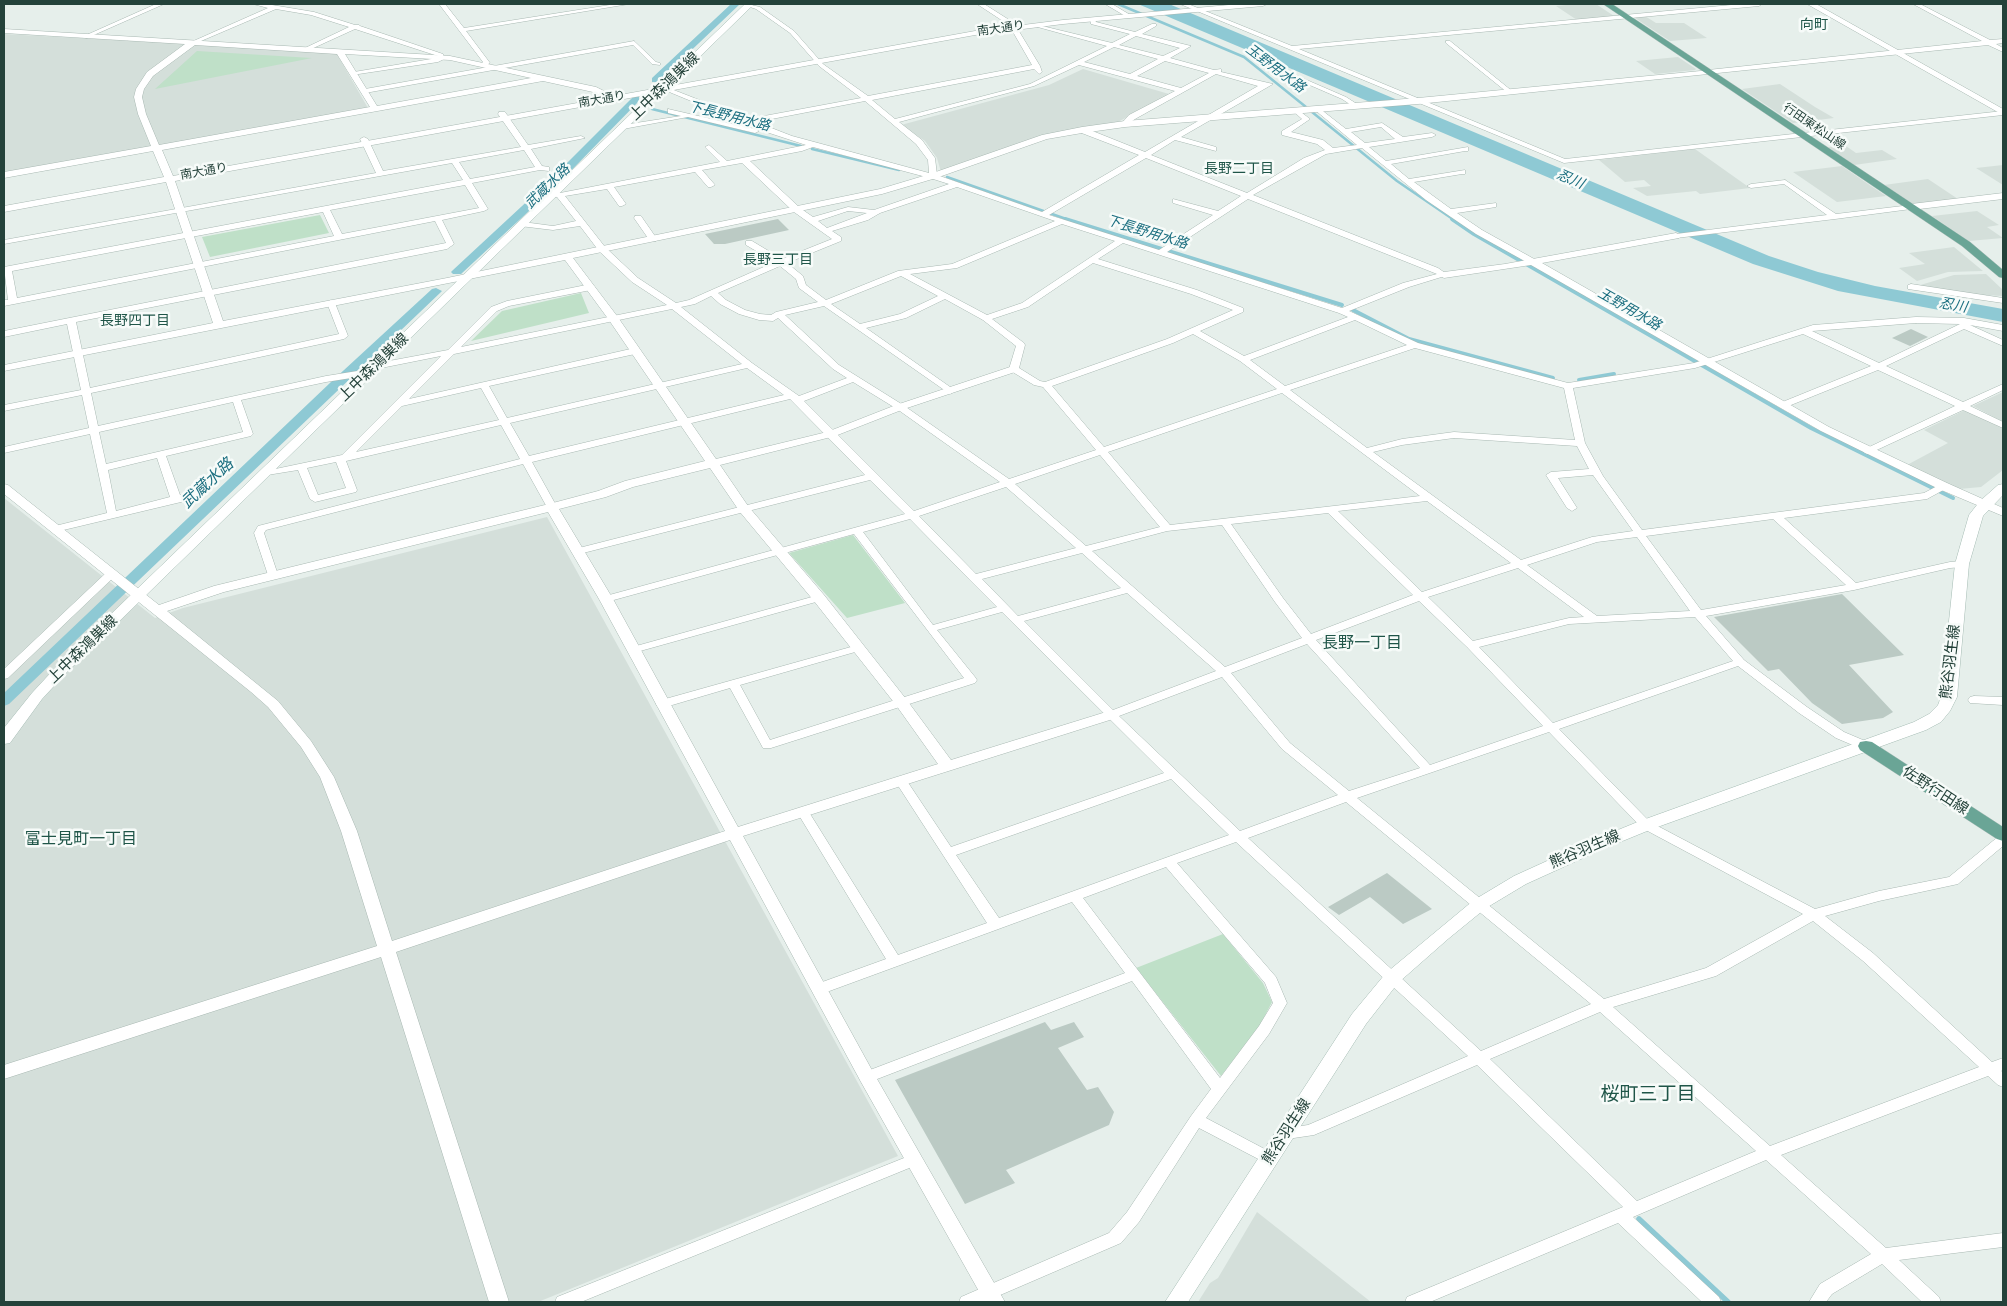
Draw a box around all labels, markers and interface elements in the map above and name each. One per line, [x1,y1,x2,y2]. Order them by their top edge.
district label: 向町 [1800,17,1828,33]
street label: 南大通り [976,19,1026,39]
water label: 玉野用水路 [1242,41,1308,97]
street label: 上中森鴻巣線 [626,49,704,125]
street label: 南大通り [577,89,627,111]
water label: 下長野用水路 [686,99,772,135]
street label: 行田東松山線 [1780,101,1848,153]
street label: 南大通り [179,161,229,183]
district label: 長野二丁目 [1204,161,1274,177]
water label: 武蔵水路 [522,162,574,212]
water label: 忍川 [1554,167,1586,193]
water label: 下長野用水路 [1104,213,1190,253]
district label: 長野三丁目 [743,252,813,268]
water label: 玉野用水路 [1594,285,1664,335]
water label: 忍川 [1938,295,1968,317]
district label: 長野四丁目 [100,313,170,329]
street label: 上中森鴻巣線 [335,330,413,406]
water label: 武蔵水路 [178,455,238,513]
street label: 上中森鴻巣線 [44,612,122,688]
street label: 熊谷羽生線 [1937,624,1965,700]
district label: 長野一丁目 [1322,634,1402,654]
street label: 佐野行田線 [1899,763,1971,819]
street label: 熊谷羽生線 [1547,827,1623,873]
district label: 富士見町一丁目 [25,830,137,850]
district label: 桜町三丁目 [1601,1084,1695,1106]
street label: 熊谷羽生線 [1259,1096,1315,1168]

